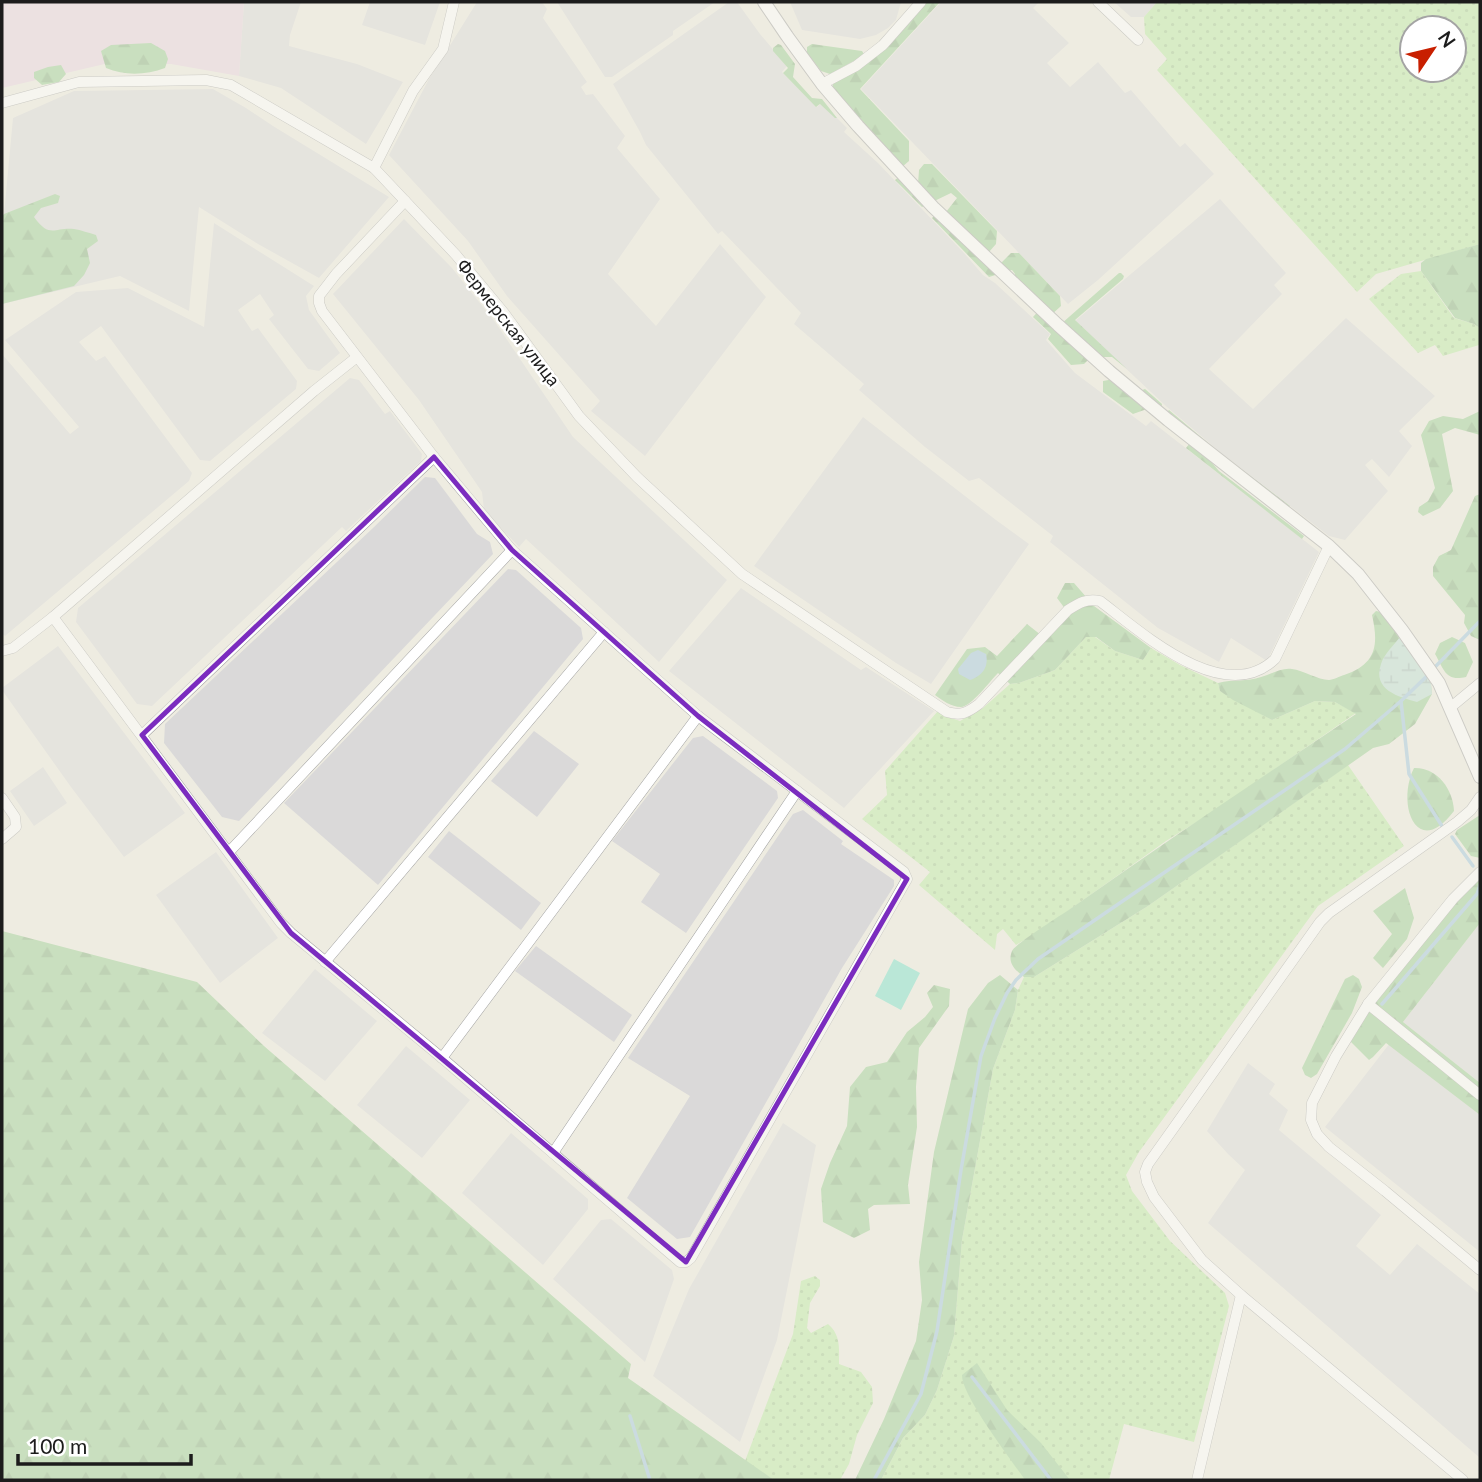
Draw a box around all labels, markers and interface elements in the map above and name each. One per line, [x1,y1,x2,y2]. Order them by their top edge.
north arrow [1398,14,1468,84]
text: N [1434,26,1461,52]
street label: Фермерская улица [452,254,565,390]
scale bar [18,1422,191,1466]
text: 100 m [28,1433,87,1458]

